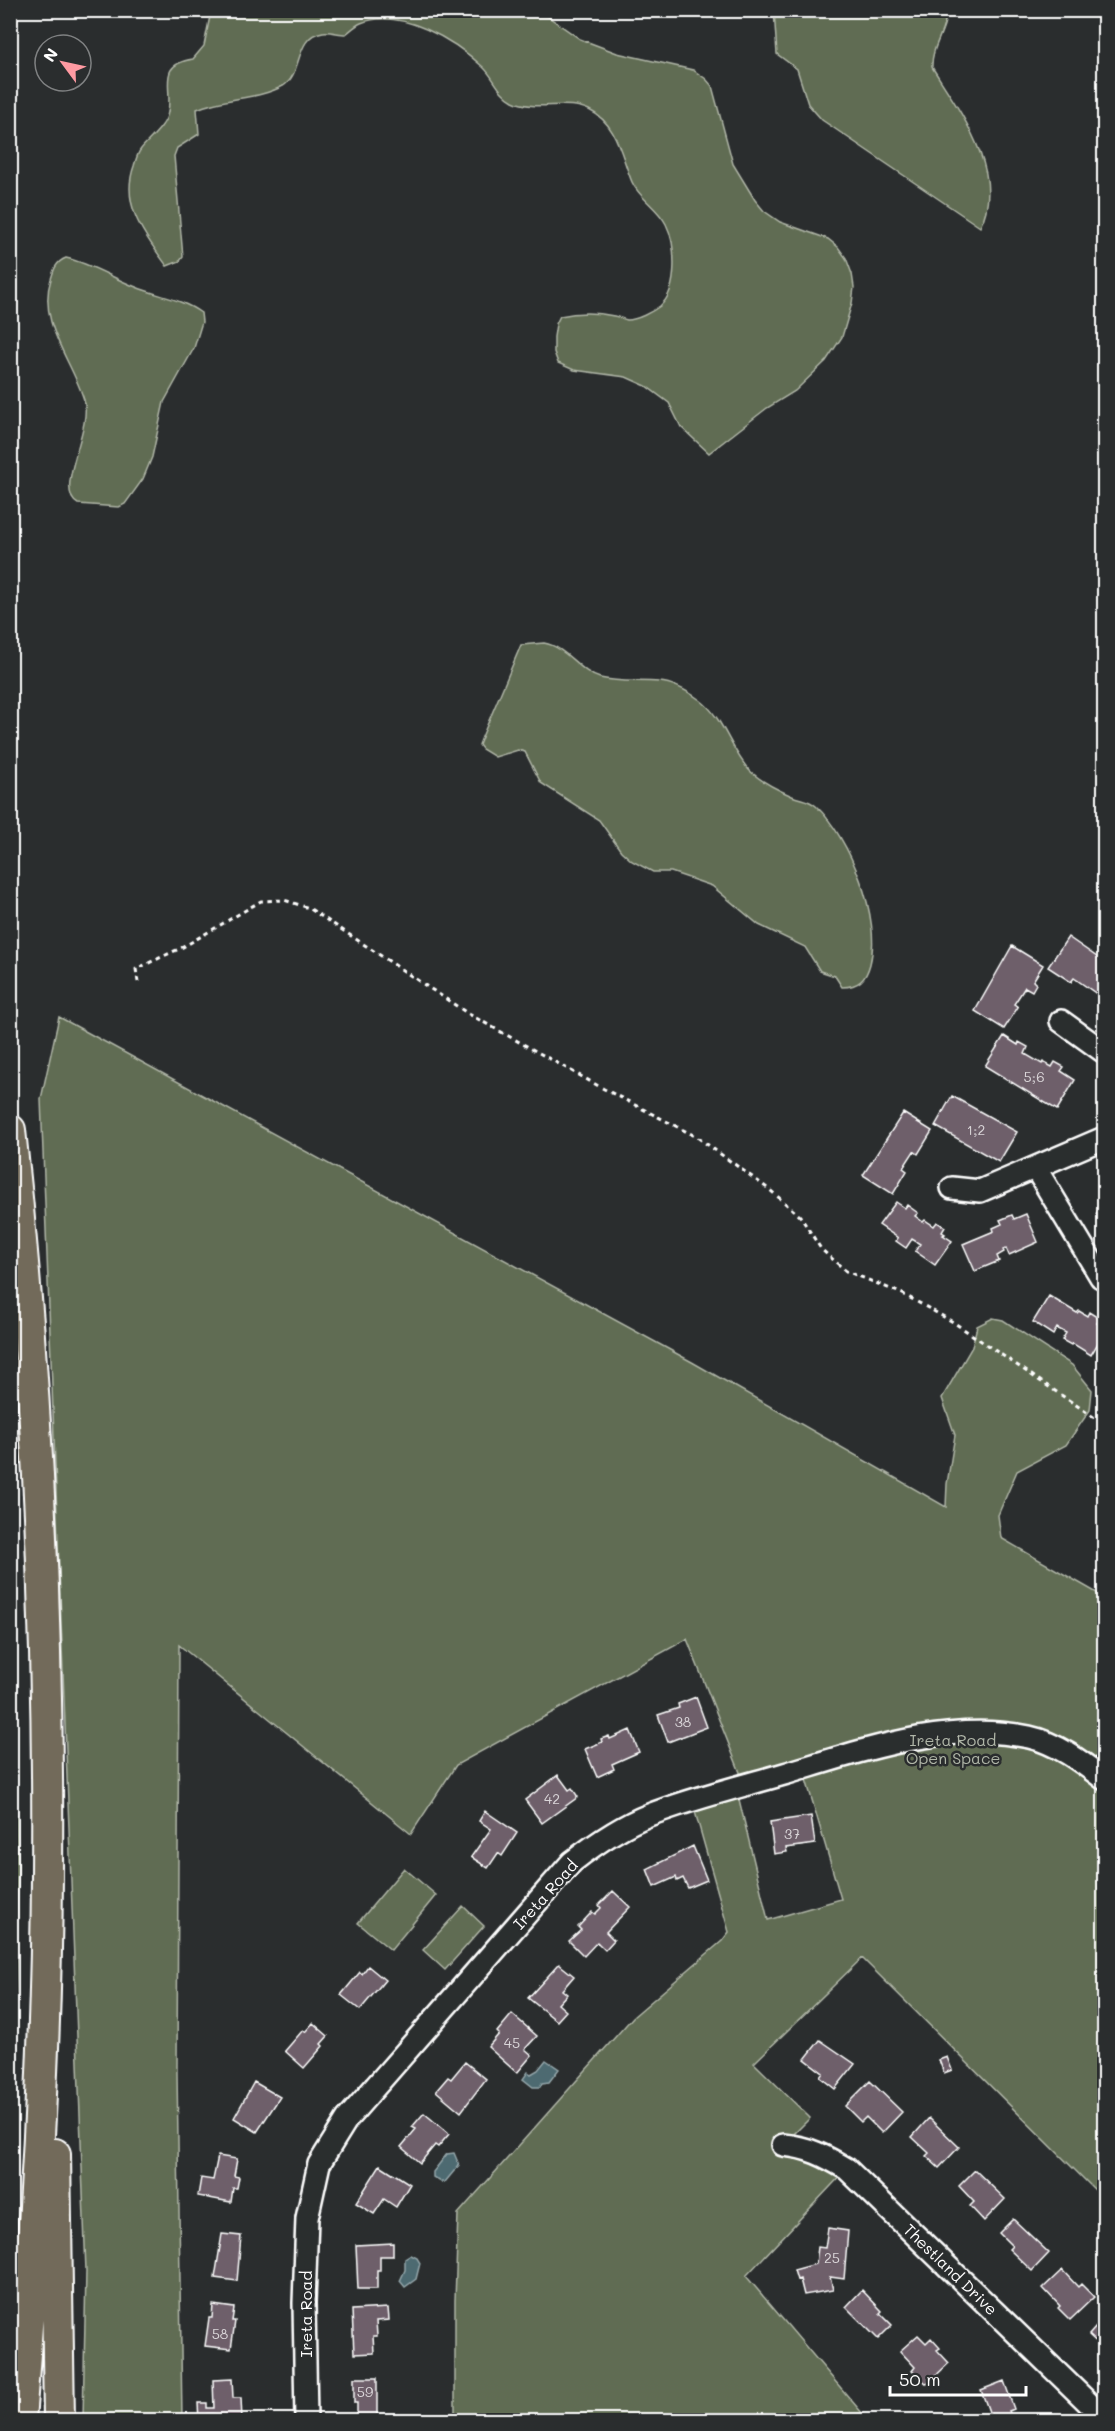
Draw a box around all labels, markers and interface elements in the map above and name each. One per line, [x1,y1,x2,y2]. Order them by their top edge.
north arrow [33,33,93,93]
text: N [38,44,62,65]
house number: 5;6 [1023,1067,1045,1086]
house number: 1;2 [967,1120,985,1139]
house number: 38 [675,1712,691,1731]
park label: Ireta Road Open Space [906,1729,1000,1768]
house number: 42 [544,1789,560,1808]
house number: 37 [784,1824,800,1843]
street label: Ireta Road [508,1855,582,1933]
house number: 45 [504,2033,520,2052]
street label: Thestland Drive [899,2219,1003,2319]
house number: 25 [824,2248,840,2267]
street label: Ireta Road [295,2271,316,2357]
house number: 58 [212,2324,228,2343]
scale bar [890,2359,1026,2397]
text: 50 m [899,2367,941,2391]
house number: 59 [357,2382,373,2401]

